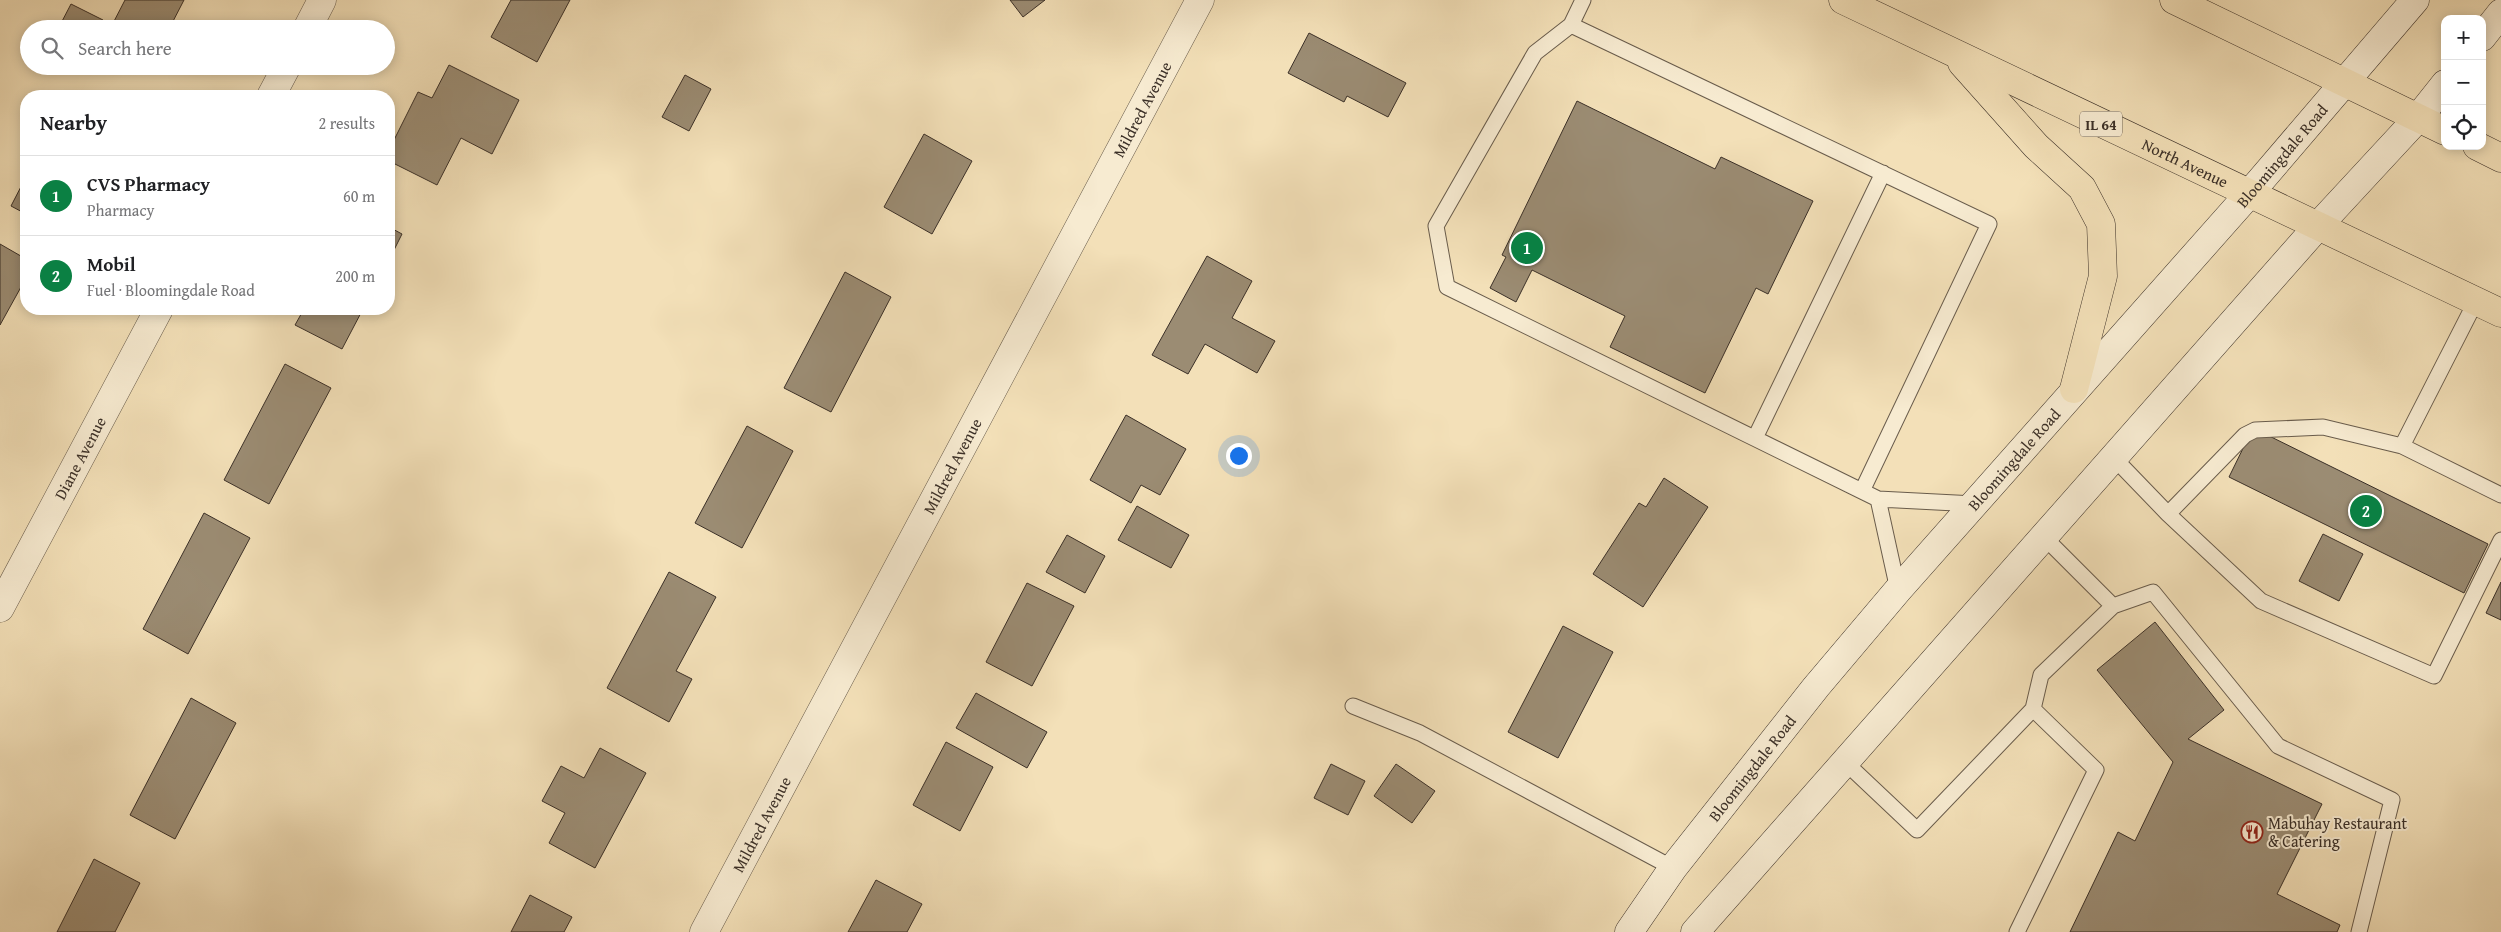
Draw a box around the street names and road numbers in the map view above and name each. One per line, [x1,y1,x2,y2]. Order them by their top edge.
street label: Mildred Avenue [1106,57,1177,162]
street label: Bloomingdale Road [2231,98,2333,213]
road number: IL 64 [2080,112,2122,136]
street label: North Avenue [2138,132,2232,194]
street label: Bloomingdale Road [1962,403,2066,516]
street label: Diane Avenue [48,412,112,504]
street label: Mildred Avenue [917,414,988,518]
street label: Bloomingdale Road [1702,709,1802,826]
street label: Mildred Avenue [726,772,797,877]

